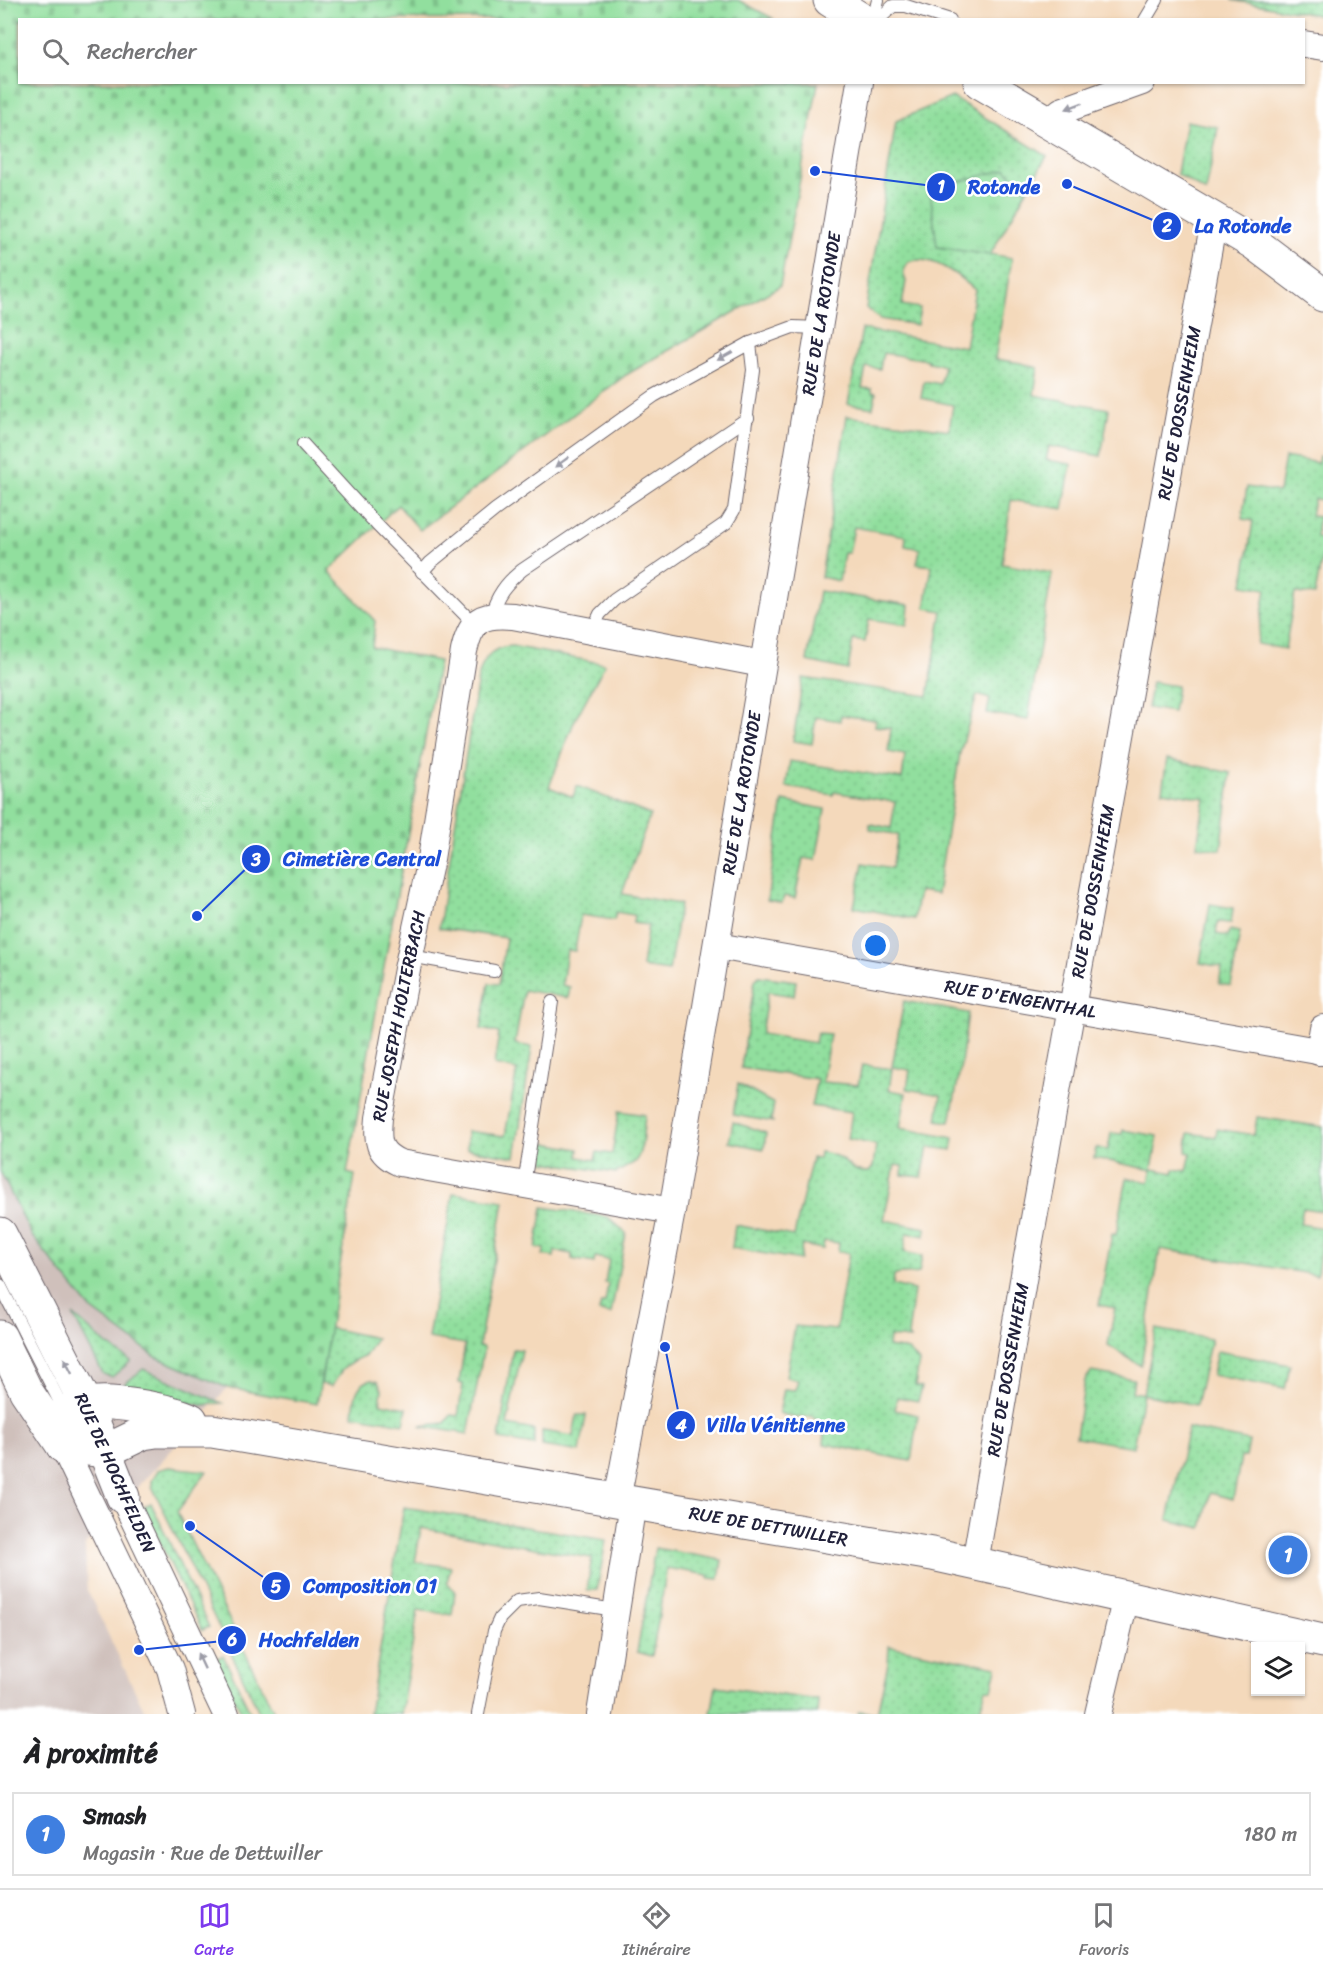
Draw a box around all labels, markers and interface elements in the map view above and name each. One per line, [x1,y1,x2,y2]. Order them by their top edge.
search box [18,18,1305,84]
text: Rechercher [87,32,197,71]
icon: search [39,35,72,68]
one-way arrow [1065,102,1083,111]
callout: Rotonde [926,168,1052,206]
text: Rotonde [967,170,1040,205]
text: 1 [937,171,945,203]
callout: La Rotonde [1152,207,1303,245]
text: La Rotonde [1194,209,1292,244]
text: 2 [1161,210,1173,242]
street label: RUE DE LA ROTONDE [792,229,851,398]
street label: RUE DE DOSSENHEIM [1148,323,1211,502]
one-way arrow [716,351,733,361]
one-way arrow [554,456,570,468]
street label: RUE DE LA ROTONDE [712,708,771,877]
street label: RUE DE DOSSENHEIM [1062,801,1124,981]
callout: Cimetière Central [241,840,453,878]
text: Cimetière Central [282,842,442,877]
text: 3 [250,844,261,876]
street label: RUE JOSEPH HOLTERBACH [363,907,435,1124]
your location [861,931,890,960]
street label: RUE D'ENGENTHAL [942,970,1099,1028]
street label: RUE DE DOSSENHEIM [977,1280,1038,1459]
one-way arrow [63,1358,72,1375]
street label: RUE DE HOCHFELDEN [65,1388,165,1559]
callout: Villa Vénitienne [666,1406,856,1444]
text: Villa Vénitienne [707,1408,846,1443]
text: 4 [674,1410,687,1442]
street label: RUE DE DETTWILLER [686,1497,850,1555]
pin: 1 [1268,1532,1308,1578]
callout: Composition 01 [261,1567,449,1605]
text: Composition 01 [302,1569,437,1604]
text: 5 [271,1571,282,1603]
callout: Hochfelden [217,1621,372,1659]
text: Hochfelden [258,1623,359,1658]
text: 6 [226,1624,237,1656]
map controls [1251,1642,1305,1696]
button: layers [1251,1642,1305,1696]
one-way arrow [197,1653,206,1670]
text: À proximité [24,1730,158,1776]
text: Smash [83,1797,146,1836]
text: 1 [41,1817,50,1852]
text: 180 m [1243,1817,1297,1852]
text: Magasin · Rue de Dettwiller [83,1836,322,1871]
tab: Carte [194,1899,234,1964]
tab: Itinéraire [622,1899,691,1964]
tab: Favoris [1079,1899,1129,1964]

